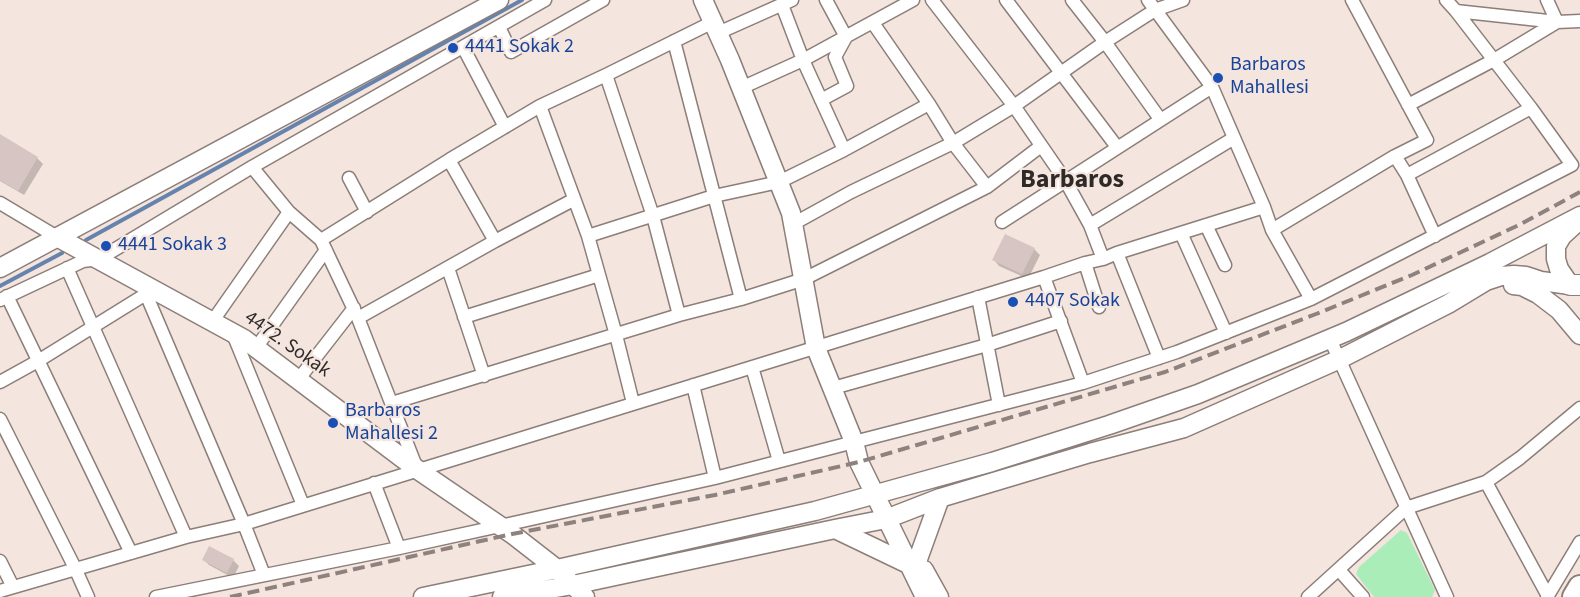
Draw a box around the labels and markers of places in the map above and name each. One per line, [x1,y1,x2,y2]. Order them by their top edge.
place label: 4441 Sokak 2 [465,36,574,60]
marker: 4441 Sokak 2 [446,41,460,55]
place label: Barbaros Mahallesi [1230,54,1309,101]
marker: Barbaros Mahallesi [1211,71,1225,85]
place label: 4441 Sokak 3 [118,234,227,258]
marker: 4441 Sokak 3 [99,239,113,253]
place label: 4407 Sokak [1025,290,1120,314]
marker: 4407 Sokak [1006,295,1020,309]
place label: Barbaros Mahallesi 2 [345,400,438,447]
marker: Barbaros Mahallesi 2 [326,416,340,430]

